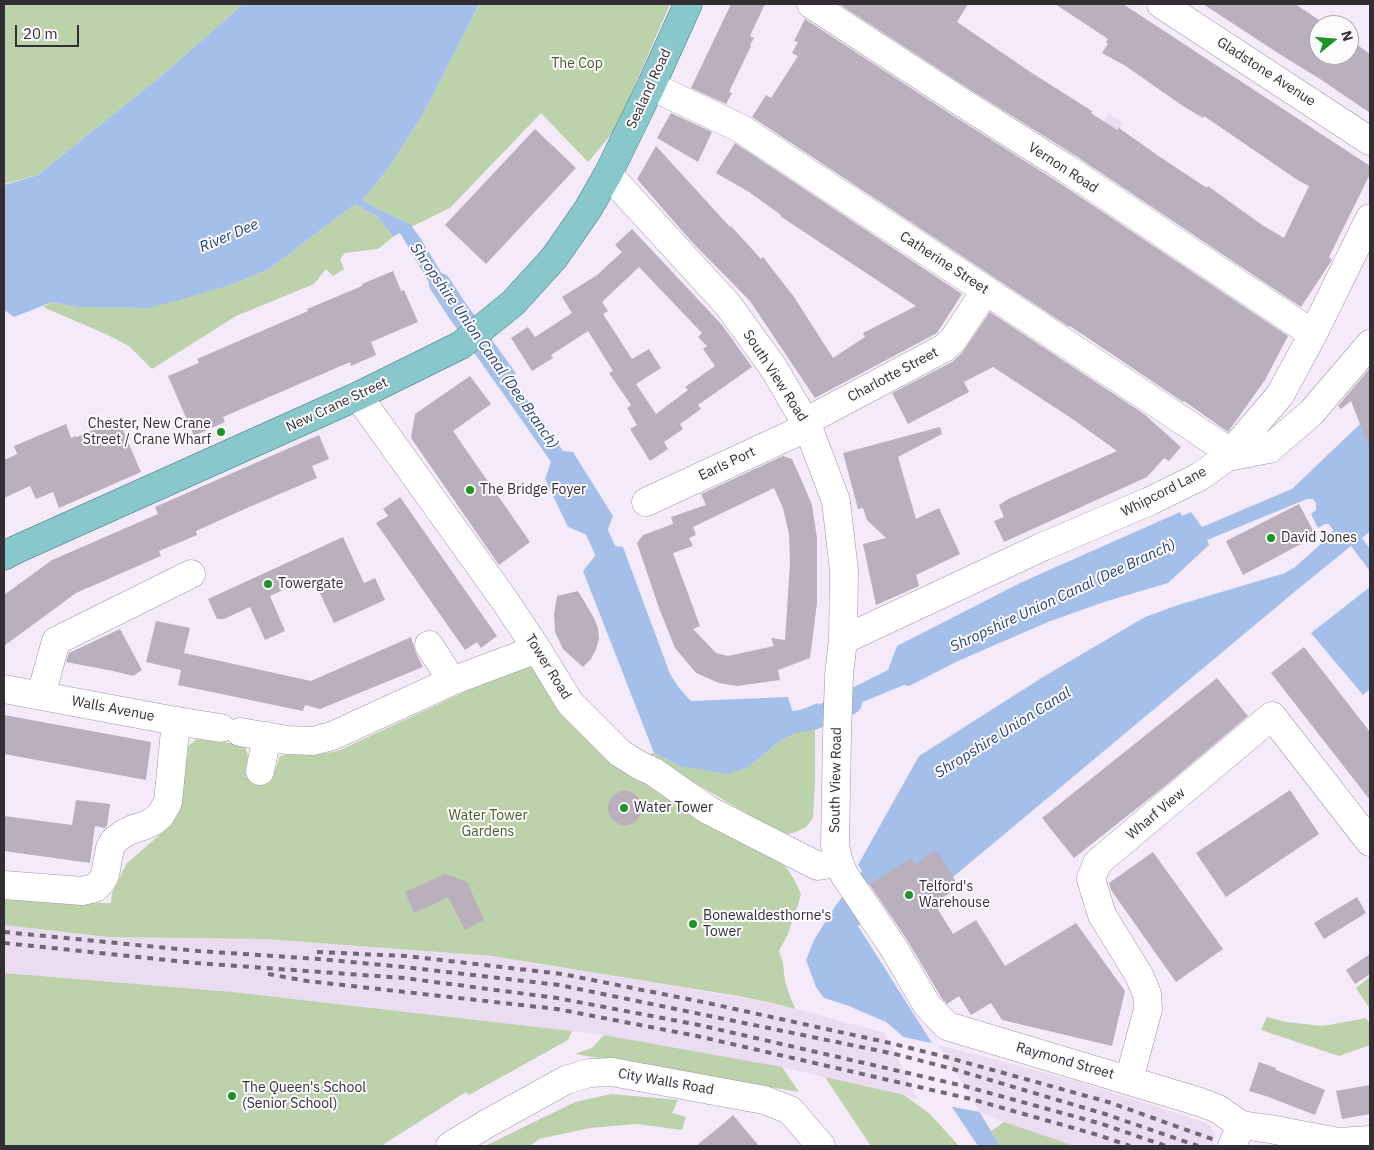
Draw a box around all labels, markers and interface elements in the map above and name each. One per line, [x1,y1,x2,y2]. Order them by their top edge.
scale bar [18,15,81,47]
north arrow [1309,15,1359,65]
text: 20 m [23,24,58,43]
text: N [1337,28,1357,43]
street label: Gladstone Avenue [1214,34,1318,110]
street label: Sealand Road [623,46,675,132]
park label: The Cop [551,56,603,72]
street label: Vernon Road [1025,139,1101,197]
water label: River Dee [197,216,261,256]
street label: Catherine Street [896,228,992,298]
water label: Shropshire Union Canal (Dee Branch) [406,240,562,452]
street label: South View Road [739,327,811,425]
street label: Charlotte Street [845,344,941,406]
street label: New Crane Street [284,374,390,436]
place label: Chester, New Crane Street / Crane Wharf [83,416,211,448]
marker: Chester, New Crane Street / Crane Wharf [215,426,227,438]
street label: Earls Port [696,444,758,484]
street label: Whipcord Lane [1119,463,1209,521]
place label: The Bridge Foyer [480,482,586,498]
marker: The Bridge Foyer [464,484,476,496]
place label: David Jones [1281,530,1357,546]
marker: David Jones [1265,532,1277,544]
water label: Shropshire Union Canal (Dee Branch) [947,536,1179,656]
place label: Towergate [278,576,343,592]
marker: Towergate [262,578,274,590]
street label: Tower Road [521,631,575,703]
water label: Shropshire Union Canal [932,684,1074,782]
street label: Walls Avenue [70,693,156,725]
street label: South View Road [827,727,845,833]
street label: Wharf View [1123,785,1189,843]
place label: Water Tower [634,800,713,816]
marker: Water Tower [618,802,630,814]
park label: Water Tower Gardens [448,808,528,840]
place label: Telford's Warehouse [919,879,990,912]
marker: Telford's Warehouse [903,889,915,901]
place label: Bonewaldesthorne's Tower [703,908,831,940]
marker: Bonewaldesthorne's Tower [687,918,699,930]
street label: Raymond Street [1014,1039,1116,1083]
street label: City Walls Road [617,1065,715,1099]
place label: The Queen's School (Senior School) [242,1080,366,1112]
marker: The Queen's School (Senior School) [226,1090,238,1102]

